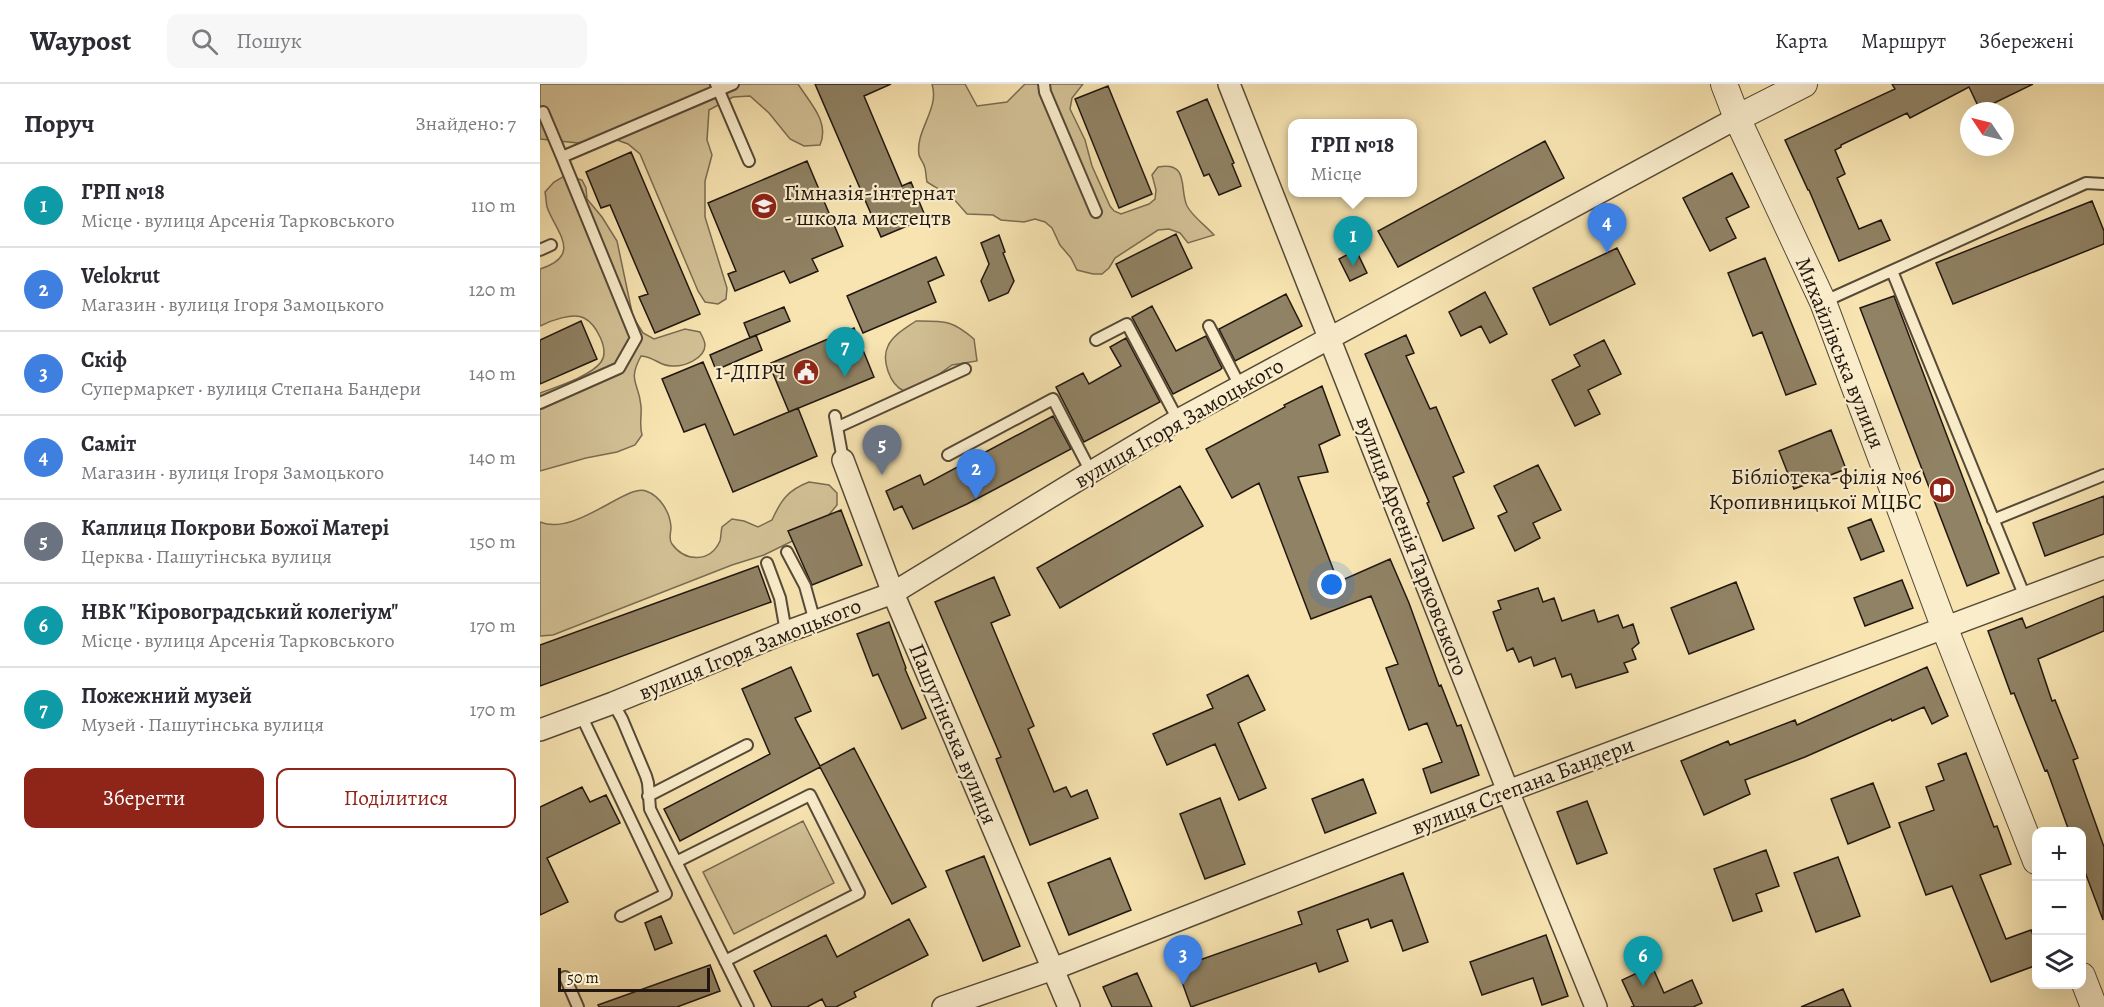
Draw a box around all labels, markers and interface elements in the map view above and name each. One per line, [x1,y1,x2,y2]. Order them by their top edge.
search box [167,14,587,68]
text: Waypost [30,22,131,60]
icon: search [188,25,221,58]
text: Пошук [236,26,302,56]
text: Карта [1775,27,1828,55]
text: Маршрут [1861,27,1946,55]
text: Збережені [1979,27,2074,55]
north arrow [1960,102,2014,156]
text: Поруч [24,106,95,141]
text: Знайдено: 7 [415,110,516,137]
popup [1288,119,1417,197]
text: ГРП №18 [1311,130,1394,160]
text: Місце [1311,160,1362,187]
text: ГРП №18 [81,177,165,207]
place label: Гімназія-інтернат - школа мистецтв [784,178,956,233]
school or university icon: Гімназія-інтернат - школа мистецтв [749,191,779,221]
text: 1 [40,192,47,219]
text: 110 m [471,192,516,219]
pin: 4 [1588,204,1626,253]
text: Місце · вулиця Арсенія Тарковського [81,207,395,234]
pin: 1 [1334,216,1372,266]
street label: Михайлівська вулиця [1788,253,1892,453]
text: Velokrut [81,261,160,291]
text: 2 [39,276,48,303]
text: 120 m [468,276,516,303]
text: Магазин · вулиця Ігоря Замоцького [81,291,384,318]
pin: 7 [826,328,864,377]
text: Скіф [81,345,127,375]
street label: вулиця Ігоря Замоцького [1069,351,1289,495]
place label: 1-ДПРЧ [715,357,786,387]
public building icon: 1-ДПРЧ [791,357,821,387]
text: 3 [39,360,48,387]
text: 140 m [469,360,516,387]
text: Супермаркет · вулиця Степана Бандери [81,375,421,402]
street label: вулиця Арсенія Тарковського [1349,412,1475,680]
pin: 5 [862,426,902,475]
text: Саміт [81,429,136,459]
text: 4 [39,444,48,471]
text: 140 m [469,444,516,471]
pin: 2 [956,450,996,499]
text: Магазин · вулиця Ігоря Замоцького [81,459,384,486]
place label: Бібліотека-філія №6 Кропивницької МЦБС [1708,462,1922,517]
library icon: Бібліотека-філія №6 Кропивницької МЦБС [1927,475,1957,505]
text: Каплиця Покрови Божої Матері [81,513,389,543]
text: 5 [39,528,48,555]
text: 150 m [469,528,516,555]
text: Церква · Пашутінська вулиця [81,543,332,570]
your location [1317,570,1346,599]
street label: вулиця Ігоря Замоцького [634,591,866,707]
text: НВК "Кіровоградський колегіум" [81,597,398,627]
text: 6 [39,612,48,639]
text: 170 m [470,612,516,639]
text: Місце · вулиця Арсенія Тарковського [81,627,395,654]
street label: Пашутінська вулиця [901,639,1005,829]
text: Пожежний музей [81,681,252,711]
text: 7 [39,696,48,723]
text: 170 m [470,696,516,723]
text: Музей · Пашутінська вулиця [81,711,324,738]
street label: вулиця Степана Бандери [1407,730,1639,842]
button: Зберегти [24,768,264,828]
button: Поділитися [276,768,516,828]
map controls [2032,827,2086,989]
button: + [2032,827,2086,881]
button: − [2032,881,2086,935]
button: layers [2032,935,2086,989]
pin: 3 [1164,936,1202,985]
pin: 6 [1624,936,1662,986]
scale bar [558,965,710,992]
text: 50 m [567,967,599,989]

